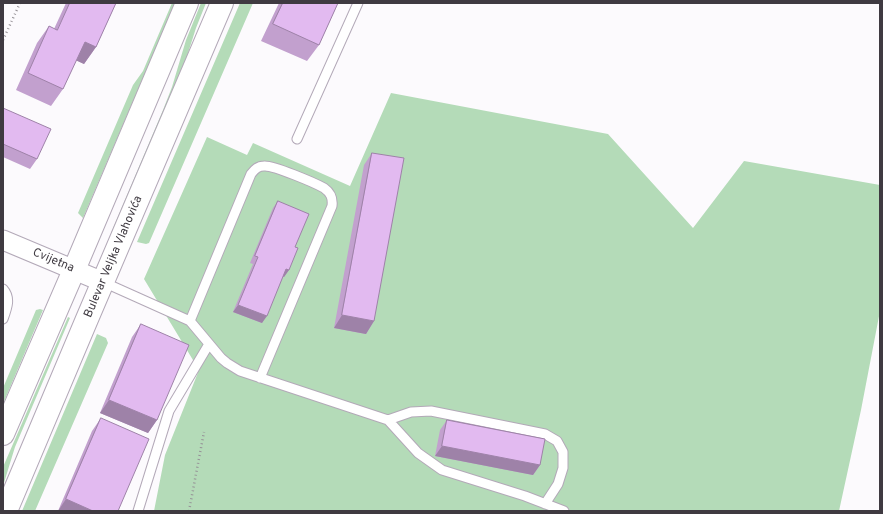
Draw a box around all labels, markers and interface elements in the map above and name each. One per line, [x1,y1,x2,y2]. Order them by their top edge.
street label: Bulevar Veljka Vlahovića [82,194,146,320]
street label: Cvijetna [30,246,76,276]

